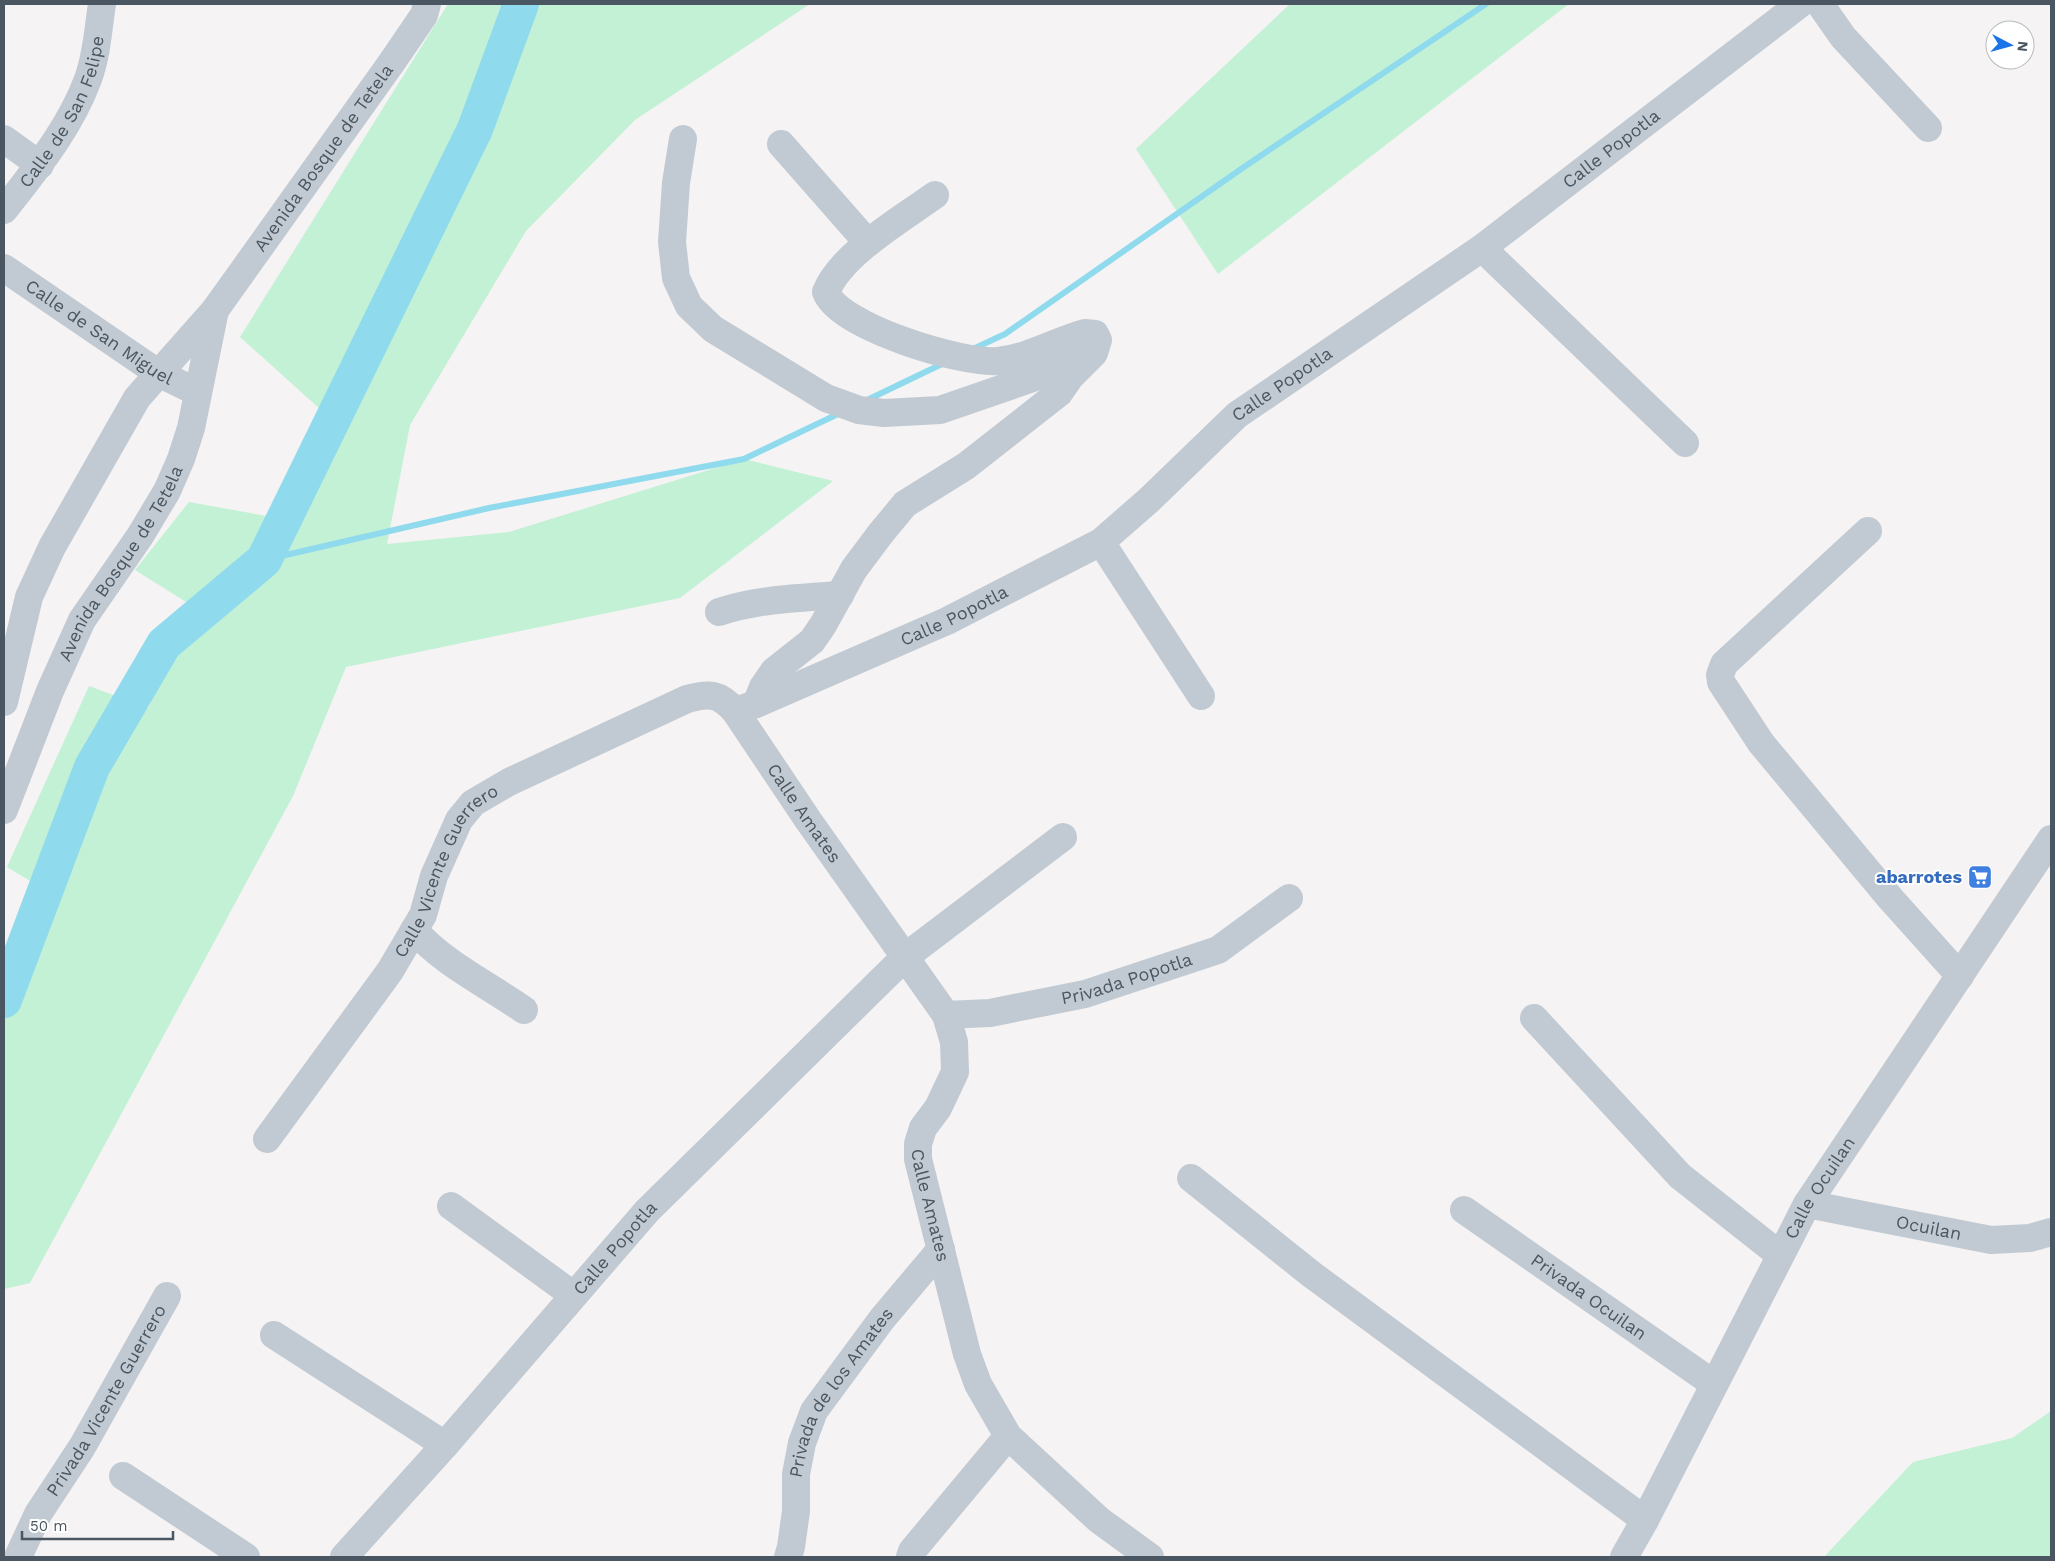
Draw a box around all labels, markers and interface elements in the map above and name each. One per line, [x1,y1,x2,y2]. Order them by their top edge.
north arrow [1985,20,2035,70]
street label: Calle de San Felipe [15,34,108,191]
text: N [2014,40,2031,52]
street label: Avenida Bosque de Tetela [249,60,397,255]
street label: Calle Popotla [1558,105,1664,192]
street label: Calle de San Miguel [22,275,177,389]
street label: Calle Popotla [1227,342,1336,426]
street label: Avenida Bosque de Tetela [54,462,187,664]
street label: Calle Popotla [897,581,1011,650]
street label: Calle Amates [763,759,846,867]
street label: Calle Vicente Guerrero [389,780,502,961]
supermarket icon: abarrotes [1967,864,1993,890]
place label: abarrotes [1876,866,1962,887]
street label: Privada Popotla [1059,948,1195,1009]
street label: Calle Ocuilan [1780,1133,1859,1242]
street label: Calle Amates [908,1149,954,1264]
street label: Calle Popotla [568,1196,661,1299]
street label: Ocuilan [1894,1211,1963,1244]
street label: Privada Ocuilan [1527,1249,1651,1344]
street label: Privada Vicente Guerrero [42,1301,170,1500]
street label: Privada de los Amates [785,1303,897,1479]
scale bar [22,1508,174,1540]
text: 50 m [30,1517,67,1535]

